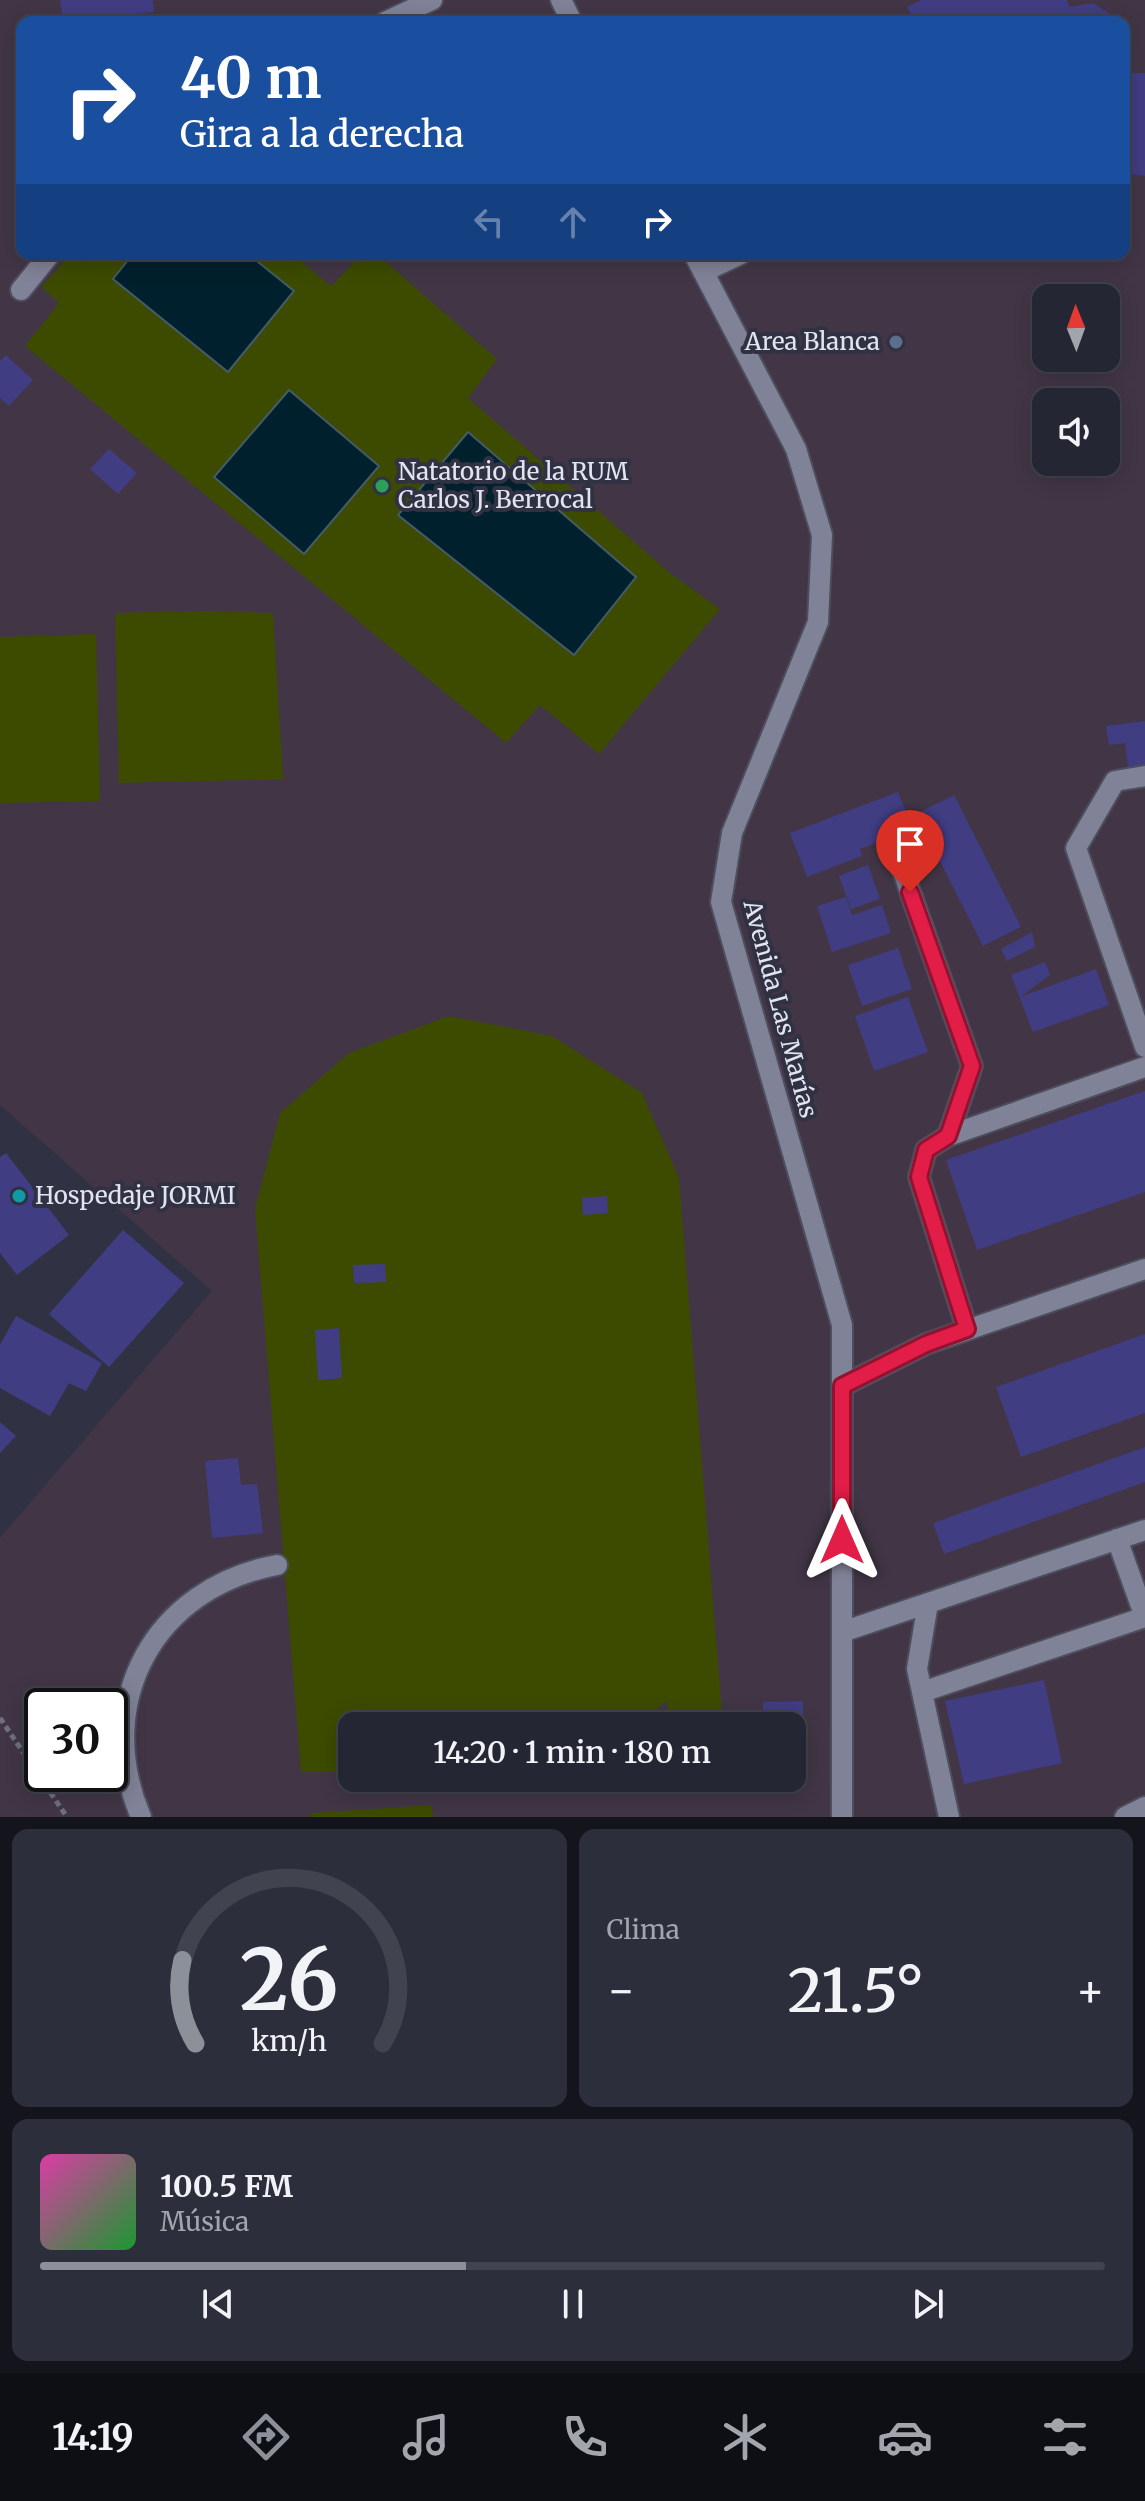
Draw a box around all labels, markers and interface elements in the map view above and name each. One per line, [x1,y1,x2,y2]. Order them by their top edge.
text: 40 m [180,43,322,113]
icon: right [48,48,152,152]
text: Gira a la derecha [180,112,464,157]
icon: left [467,200,511,244]
icon: ahead [551,200,595,244]
icon: right [635,200,679,244]
north arrow [1032,284,1120,372]
map controls [1032,284,1120,476]
place label: Area Blanca [744,326,880,357]
marker: Area Blanca [887,333,905,351]
button: sound [1032,388,1120,476]
place label: Natatorio de la RUM Carlos J. Berrocal [398,456,629,515]
marker: Natatorio de la RUM Carlos J. Berrocal [373,477,391,495]
pin [876,810,944,892]
icon: arrive [888,822,932,866]
street label: Avenida Las Marías [736,896,824,1121]
place label: Hospedaje JORMI [35,1180,236,1211]
marker: Hospedaje JORMI [10,1187,28,1205]
position arrow [800,1498,884,1582]
speed limit sign: 30 [24,1688,128,1792]
text: 14:20 · 1 min · 180 m [433,1733,711,1771]
text: Clima [607,1913,680,1946]
text: 26 [240,1928,339,2033]
text: 21.5° [788,1953,924,2028]
text: − [607,1963,636,2018]
text: + [1076,1963,1105,2018]
text: km/h [251,2023,327,2059]
text: 100.5 FM [160,2167,293,2205]
text: Música [160,2205,249,2238]
icon: previous [196,2282,240,2326]
icon: pause [551,2282,595,2326]
icon: next [906,2282,950,2326]
icon: directions [238,2409,294,2465]
icon: music [398,2409,454,2465]
icon: phone [557,2409,613,2465]
icon: climate [717,2409,773,2465]
icon: car [877,2409,933,2465]
icon: filters [1037,2409,1093,2465]
text: 14:19 [52,2415,134,2460]

